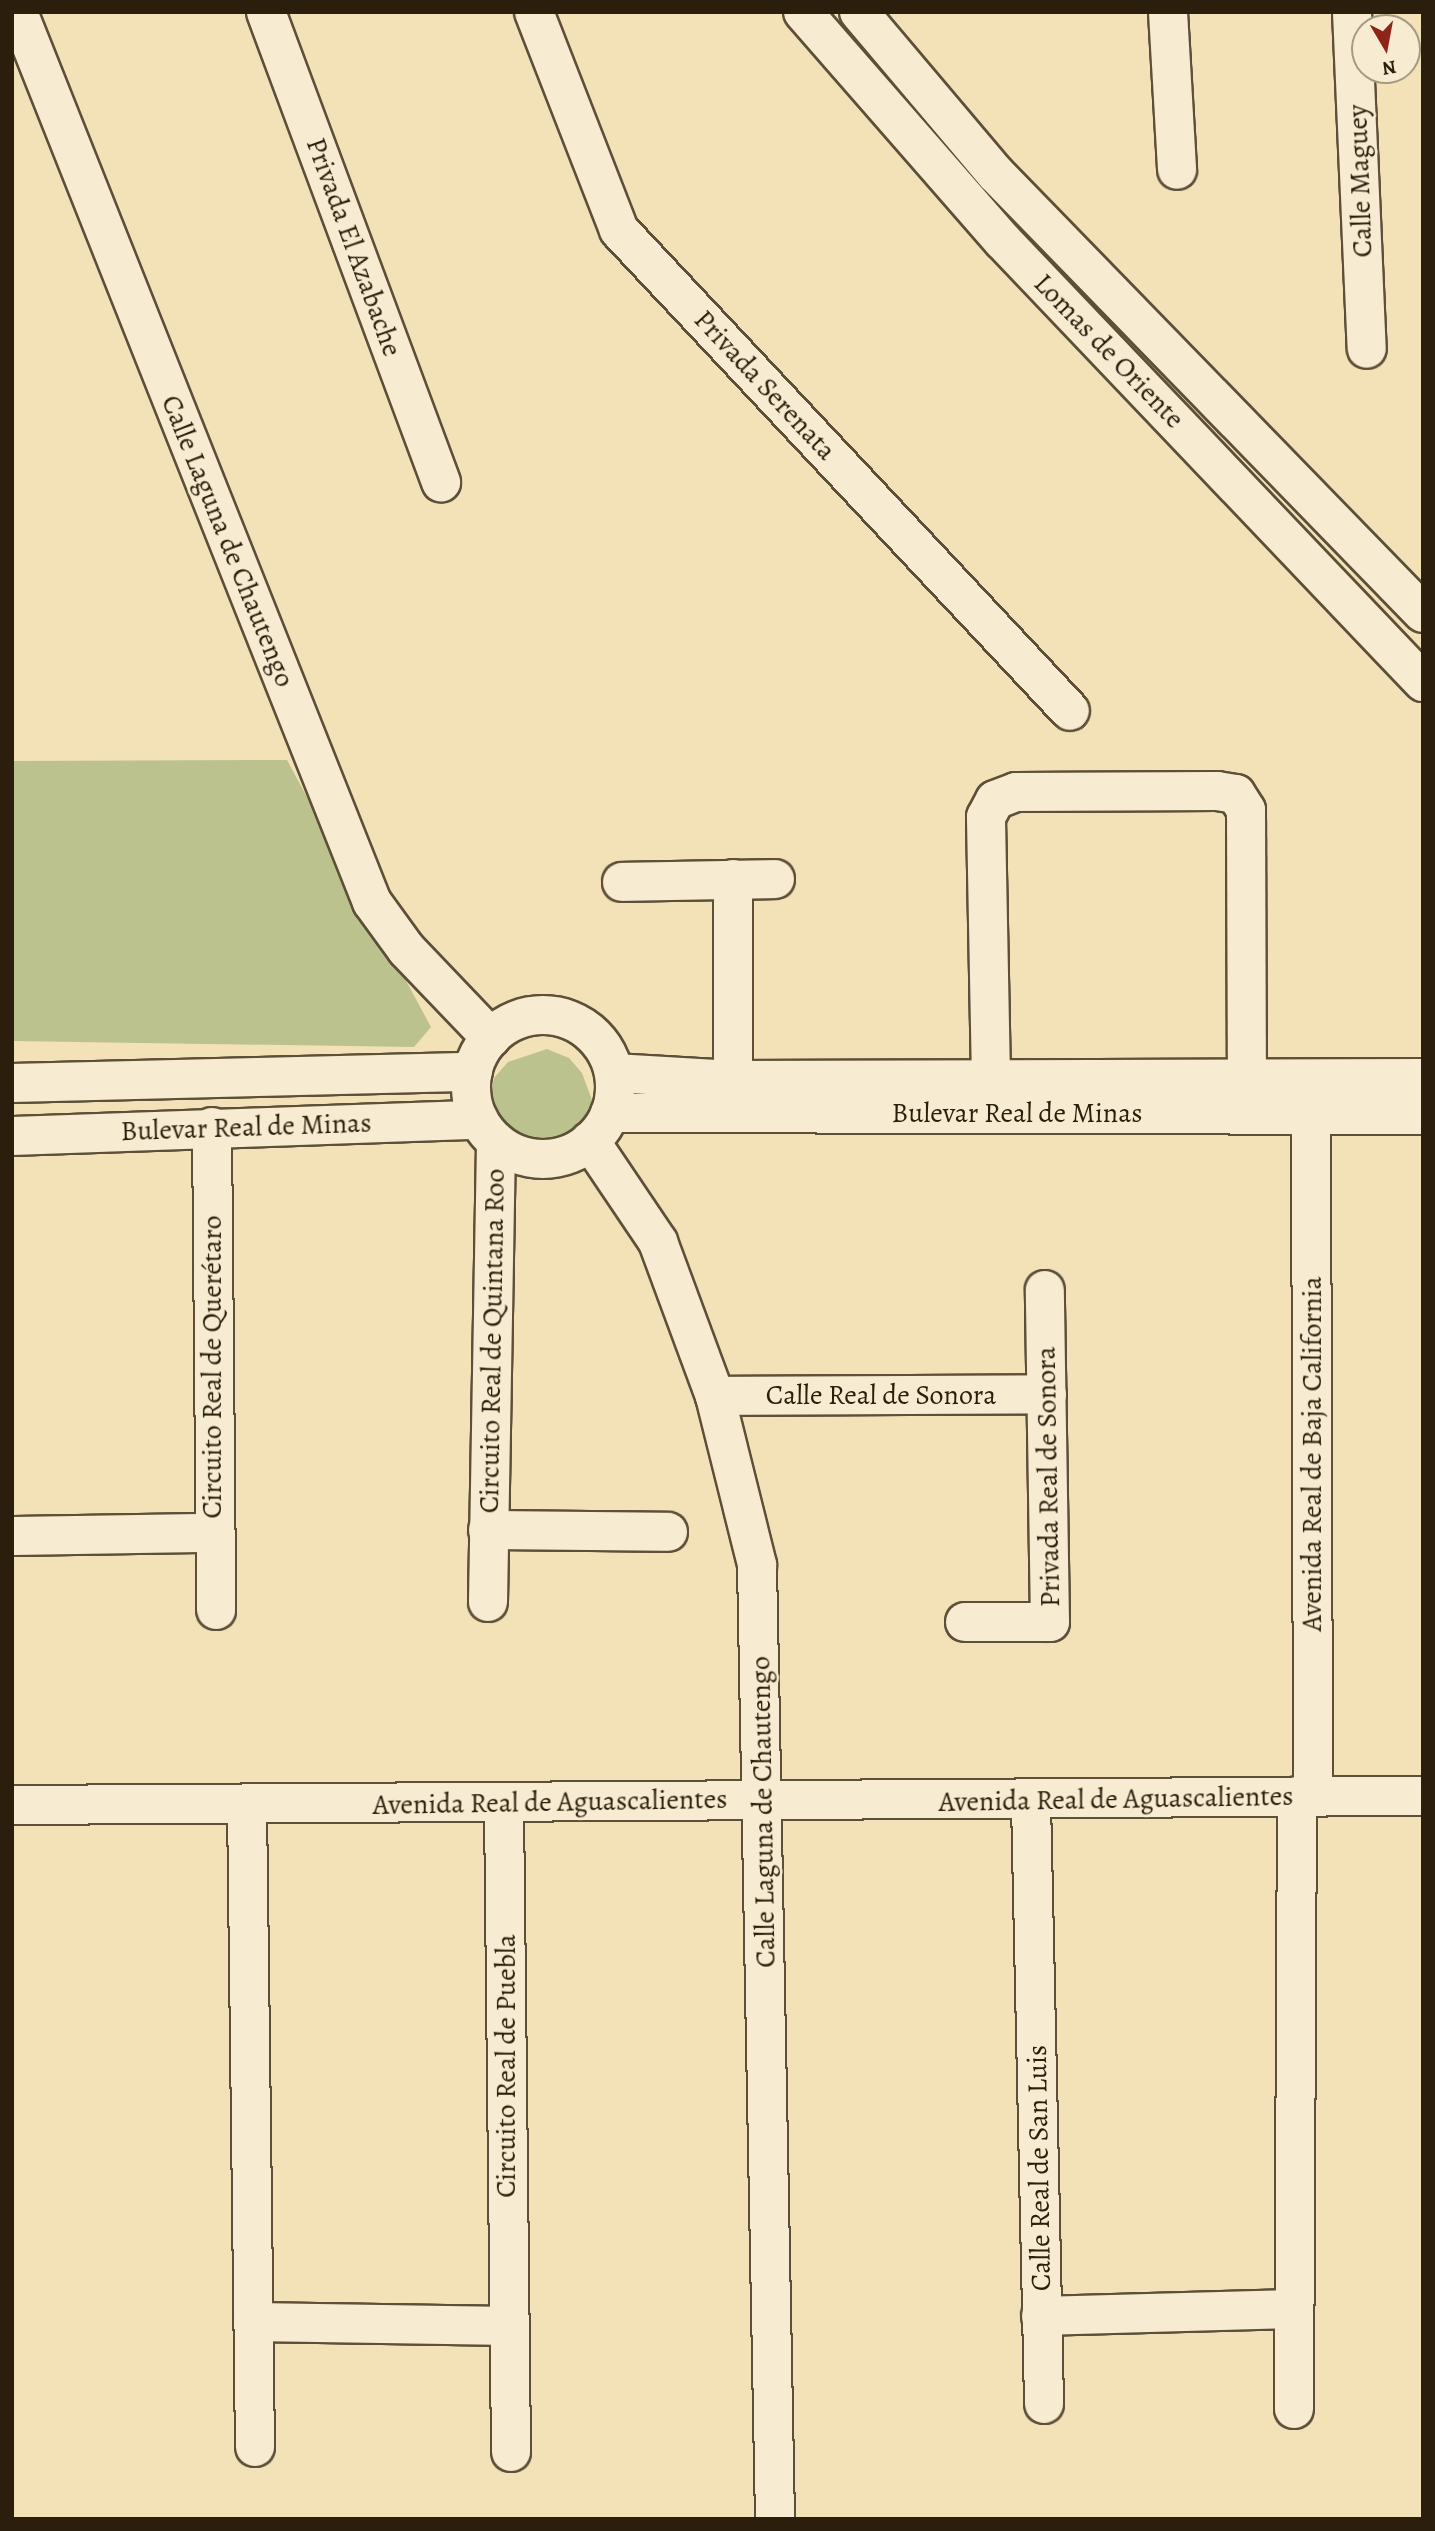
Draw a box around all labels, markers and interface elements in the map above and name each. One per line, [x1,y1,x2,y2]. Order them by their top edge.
north arrow [1351,14,1421,84]
text: N [1380,54,1398,82]
street label: Calle Maguey [1341,104,1379,258]
street label: Privada El Azabache [299,133,409,361]
street label: Lomas de Oriente [1027,267,1191,435]
street label: Privada Serenata [687,303,843,467]
street label: Calle Laguna de Chautengo [154,390,302,692]
street label: Bulevar Real de Minas [892,1096,1142,1130]
street label: Bulevar Real de Minas [120,1106,372,1148]
street label: Circuito Real de Quintana Roo [472,1168,512,1514]
street label: Circuito Real de Querétaro [195,1215,229,1519]
street label: Avenida Real de Baja California [1295,1277,1329,1631]
street label: Privada Real de Sonora [1029,1346,1067,1608]
street label: Calle Real de Sonora [766,1378,996,1412]
street label: Calle Laguna de Chautengo [743,1656,783,1968]
street label: Avenida Real de Aguascalientes [938,1779,1294,1819]
street label: Avenida Real de Aguascalientes [372,1782,728,1822]
street label: Circuito Real de Puebla [489,1934,523,2198]
street label: Calle Real de San Luis [1020,2045,1058,2291]

